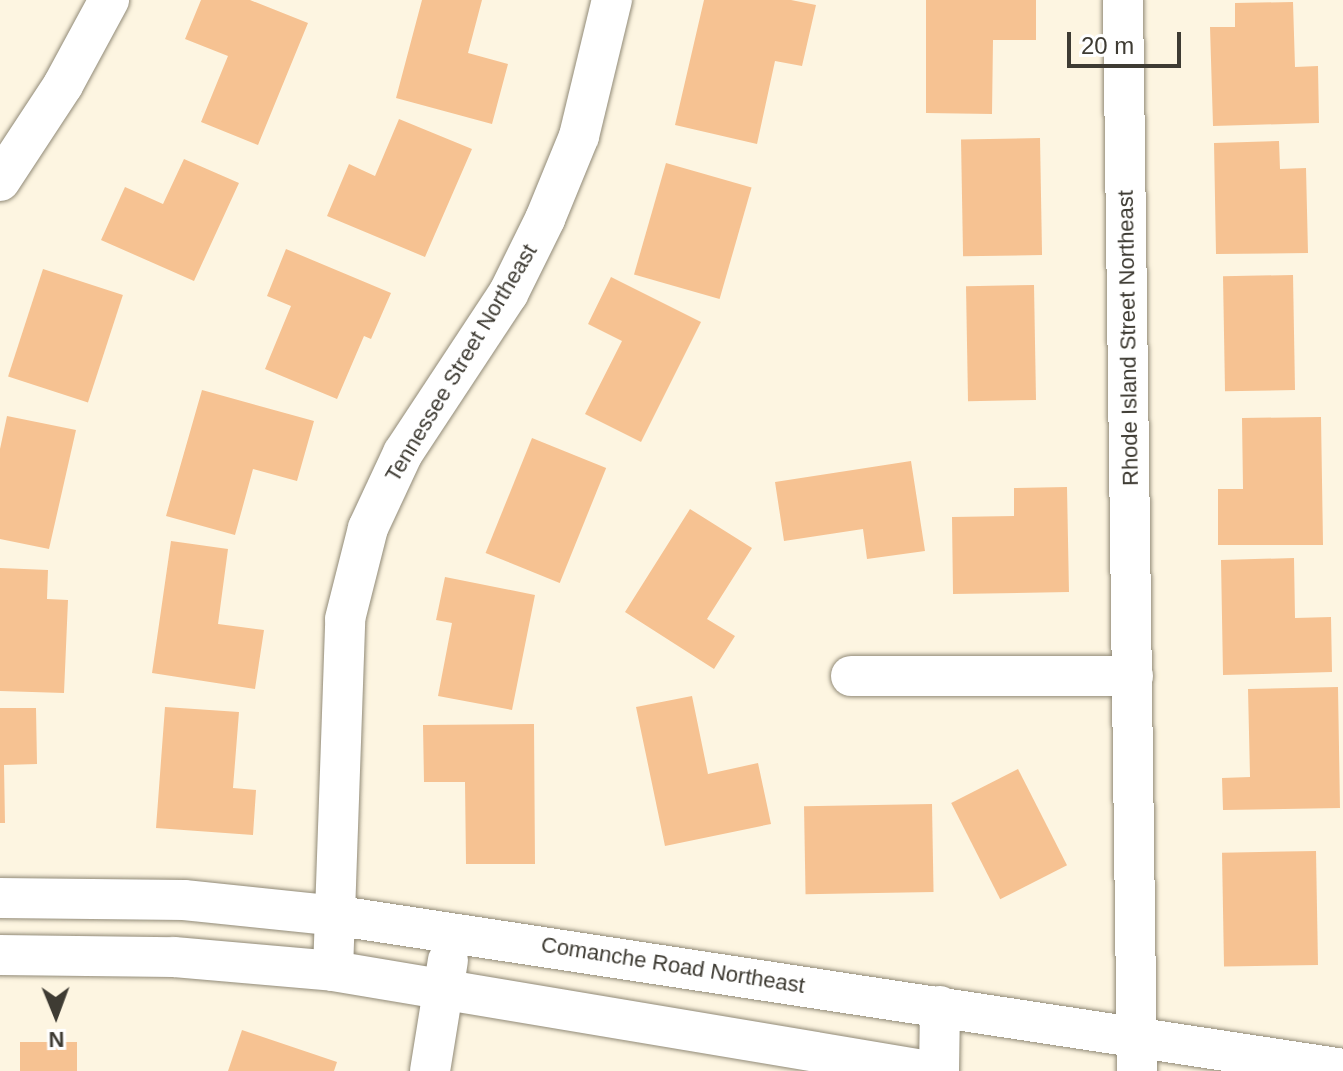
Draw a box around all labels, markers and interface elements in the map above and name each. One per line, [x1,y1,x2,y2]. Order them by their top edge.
scale bar [1071,16,1185,66]
text: 20 m [1081,32,1134,59]
street label: Rhode Island Street Northeast [1112,190,1144,486]
street label: Tennessee Street Northeast [379,239,543,487]
street label: Comanche Road Northeast [539,931,807,999]
north arrow [16,975,96,1055]
text: N [48,1027,65,1052]

